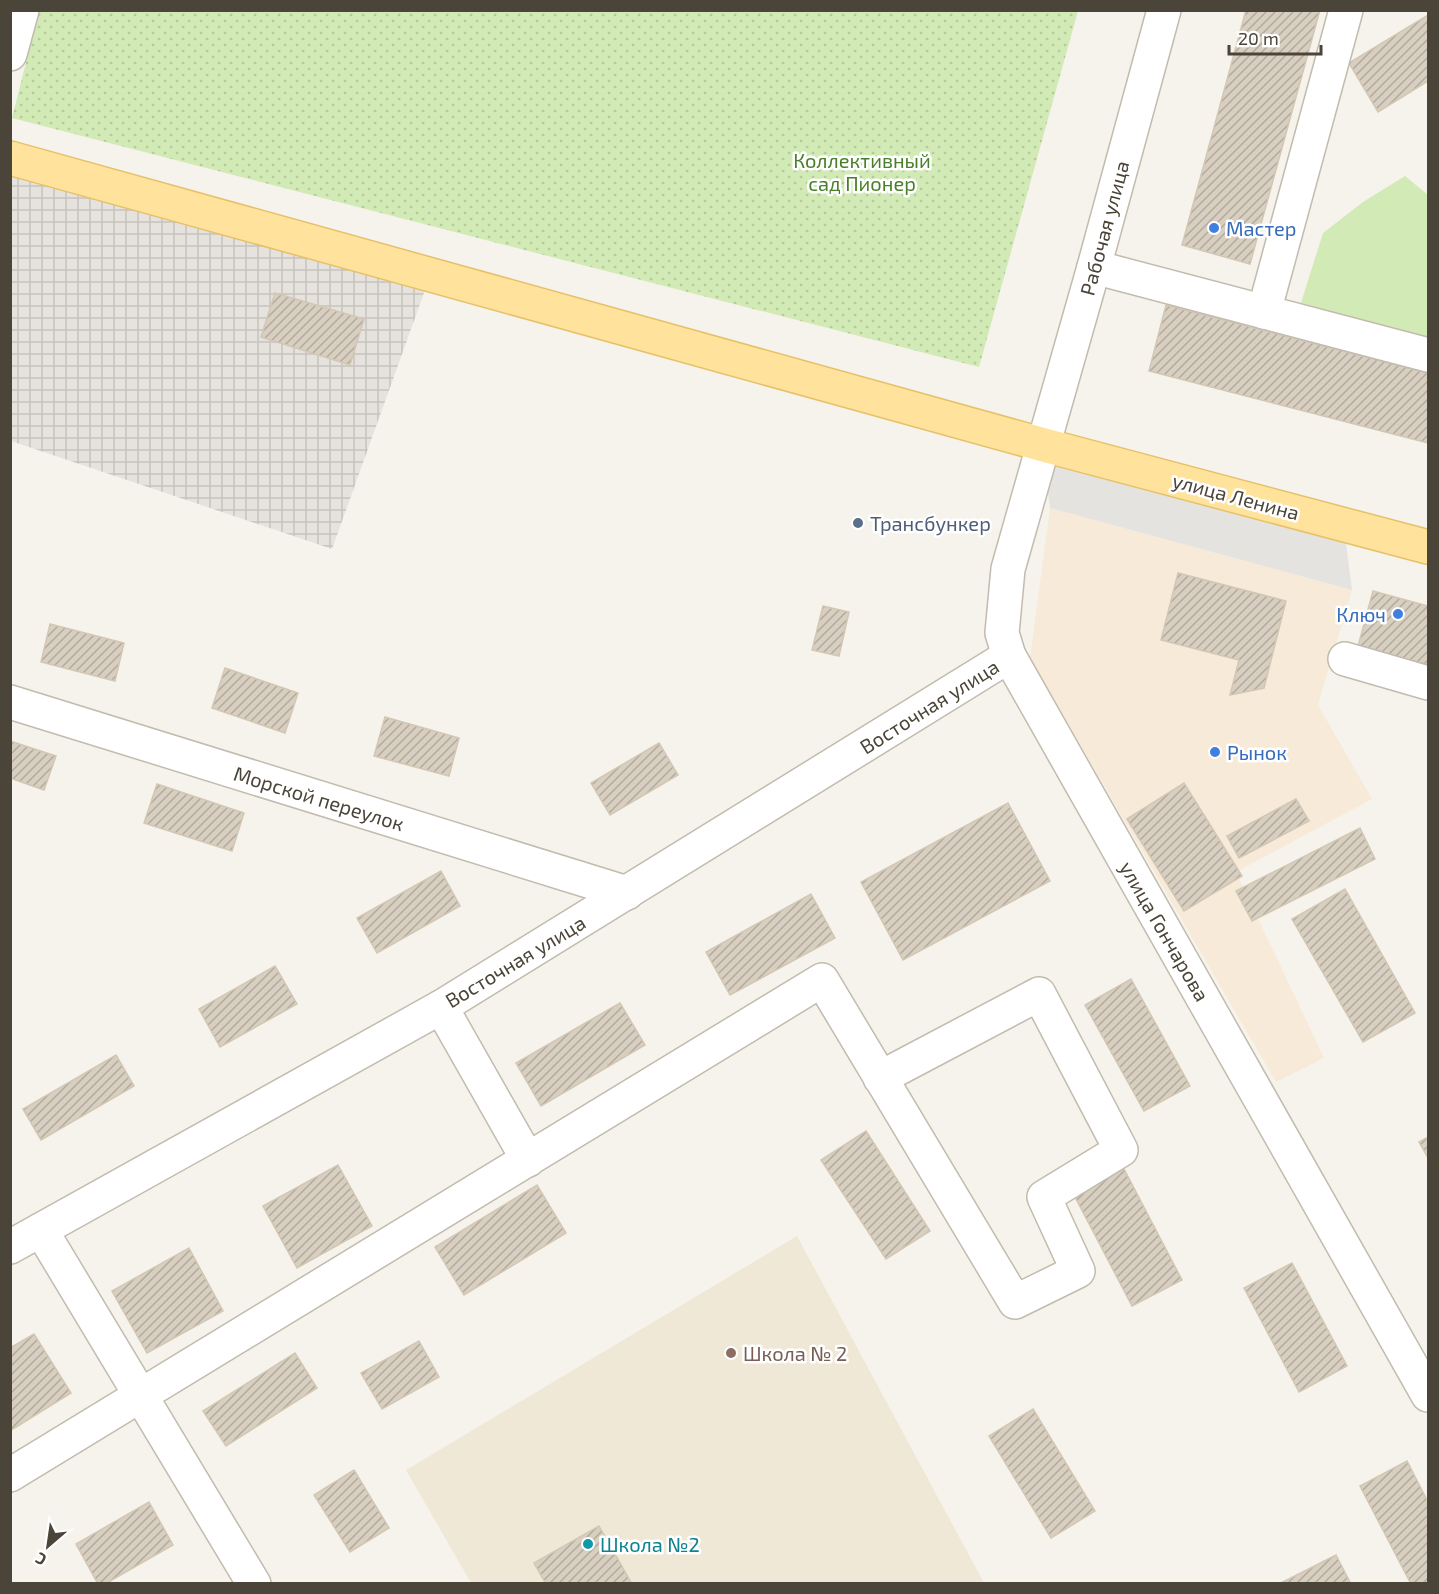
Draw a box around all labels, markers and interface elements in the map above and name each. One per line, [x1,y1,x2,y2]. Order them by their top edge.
scale bar [1229,18,1320,56]
text: 20 m [1238,27,1279,49]
park label: Коллективный сад Пионер [793,148,931,195]
street label: Рабочая улица [1074,158,1134,298]
place label: Мастер [1226,216,1297,240]
marker: Мастер [1207,221,1221,235]
street label: улица Ленина [1170,468,1302,525]
place label: Трансбункер [870,511,991,536]
marker: Трансбункер [851,516,865,530]
place label: Ключ [1336,602,1386,626]
marker: Ключ [1391,607,1405,621]
street label: Восточная улица [855,654,1003,759]
place label: Рынок [1227,740,1287,764]
marker: Рынок [1208,745,1222,759]
street label: Морской переулок [231,761,407,836]
street label: улица Гончарова [1114,857,1215,1006]
street label: Восточная улица [441,910,590,1013]
place label: Школа № 2 [743,1341,847,1365]
marker: Школа № 2 [724,1346,738,1360]
north arrow [18,1516,78,1576]
place label: Школа №2 [600,1532,700,1556]
marker: Школа №2 [581,1537,595,1551]
text: С [32,1549,49,1570]

